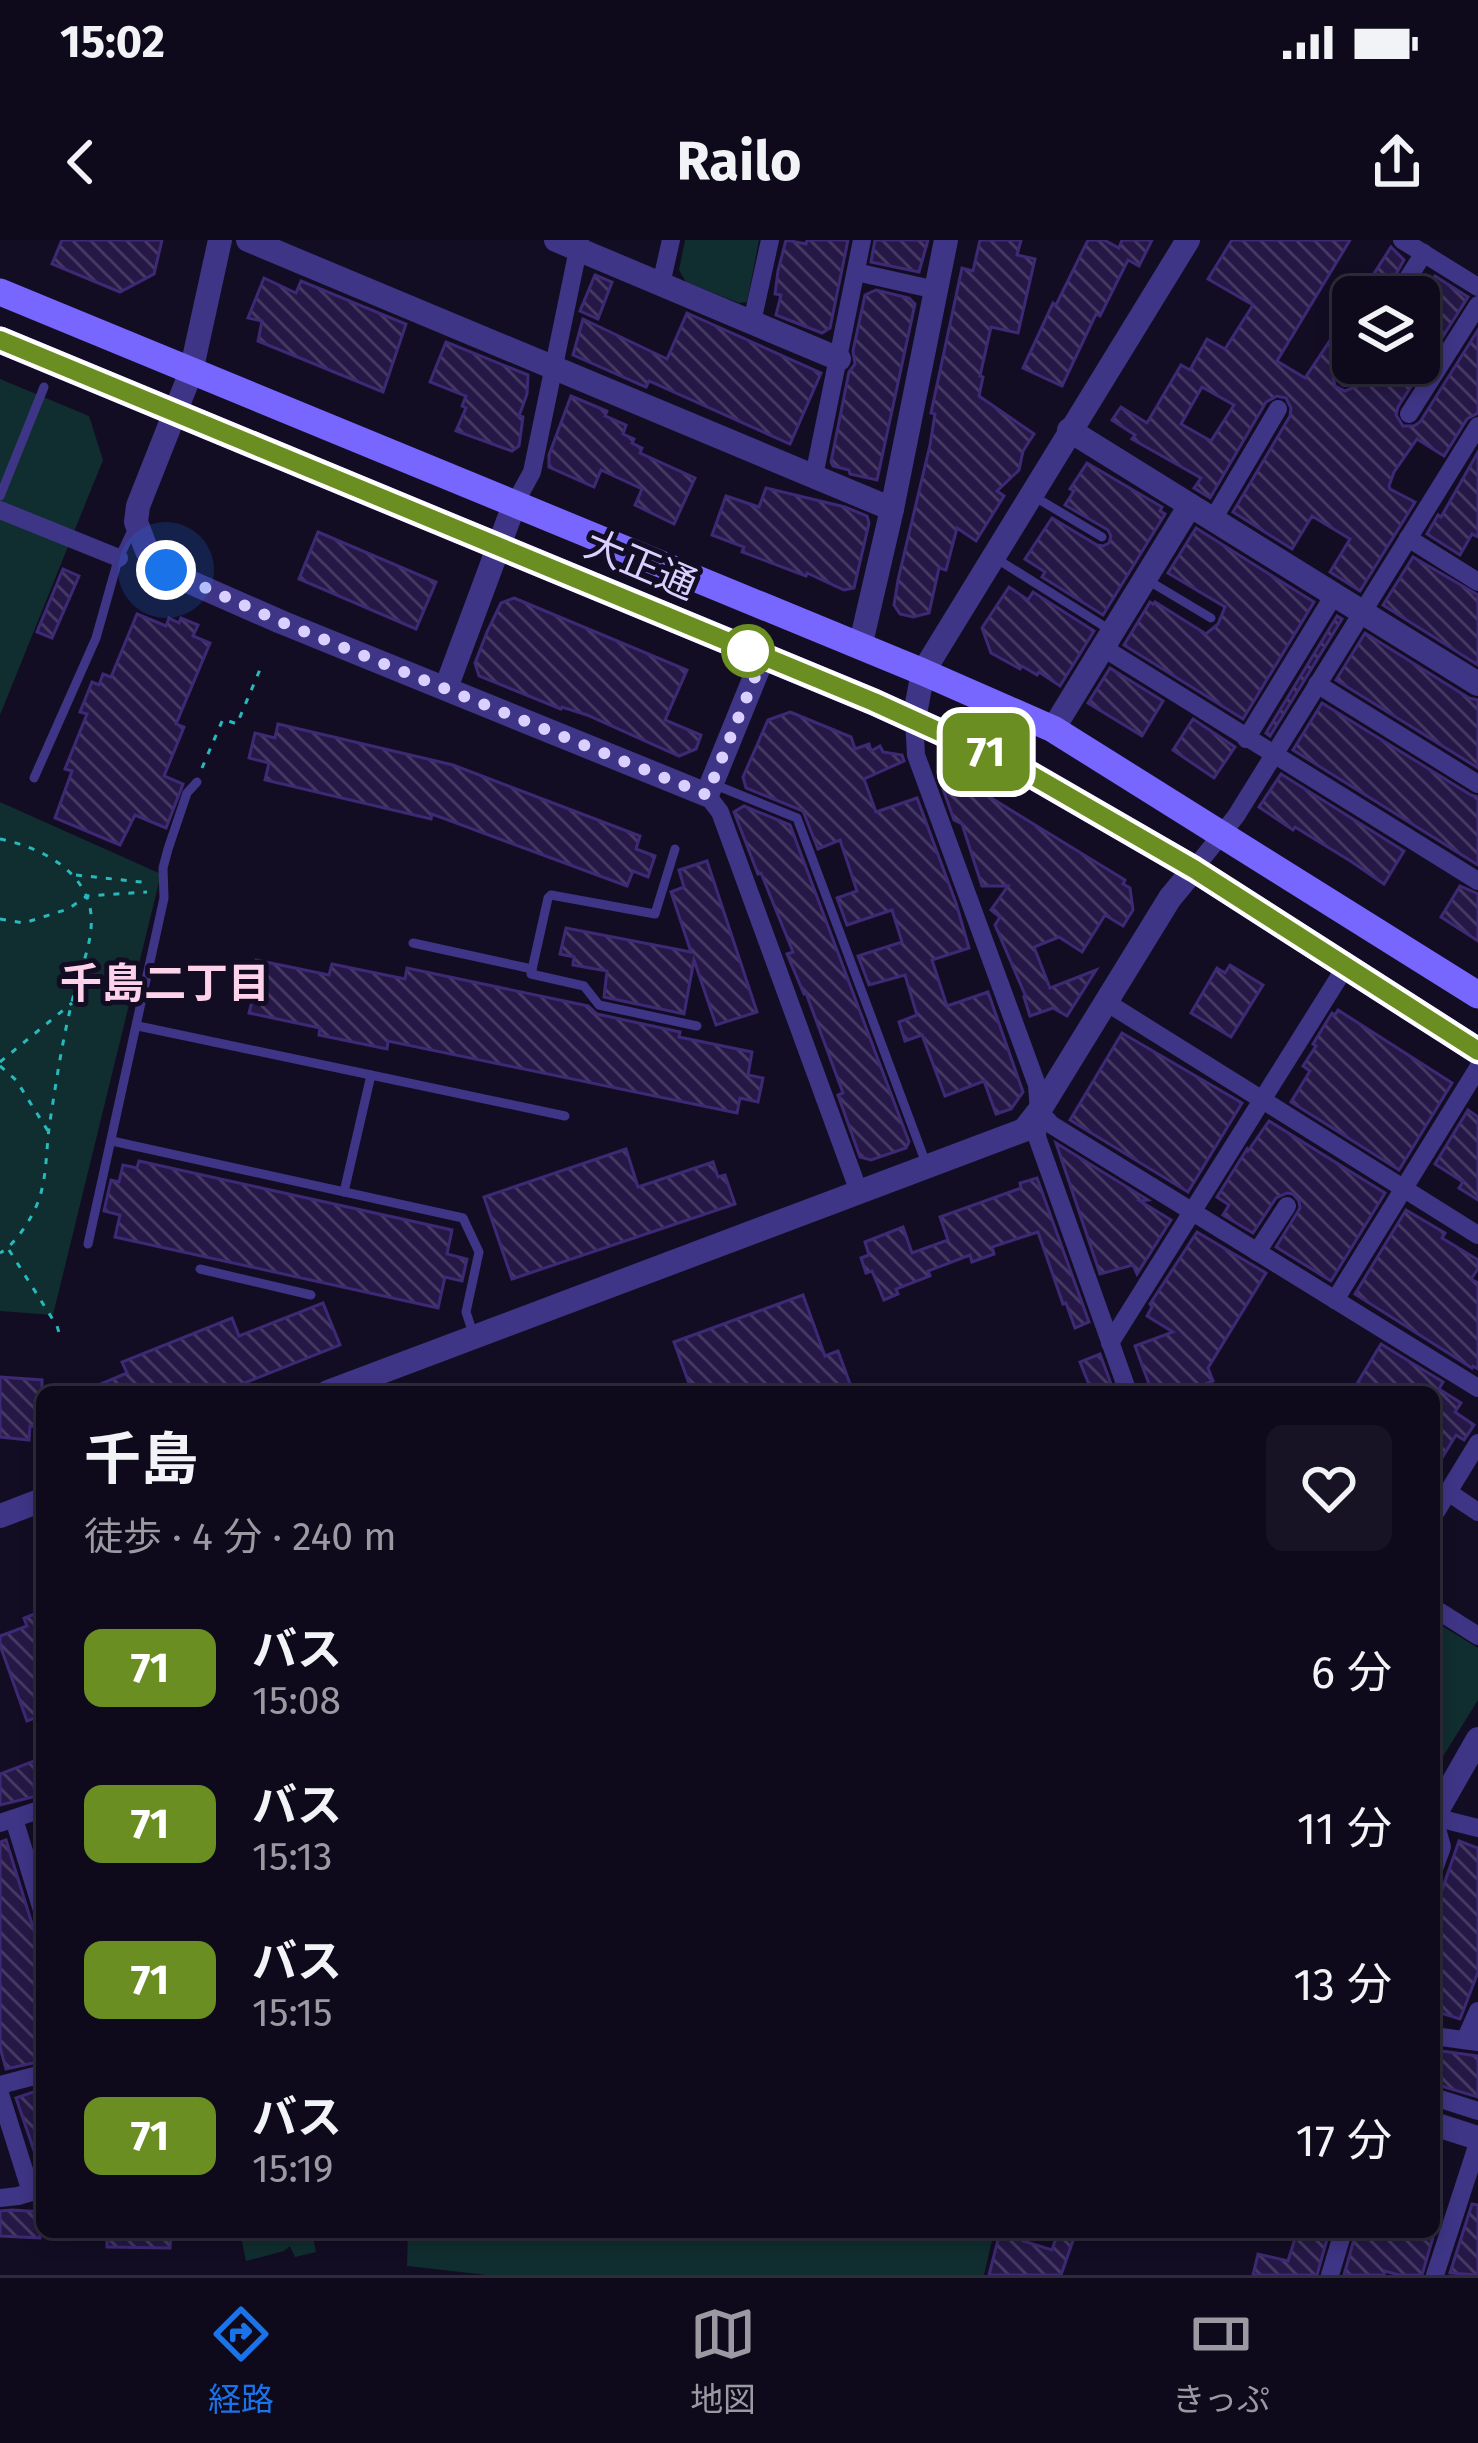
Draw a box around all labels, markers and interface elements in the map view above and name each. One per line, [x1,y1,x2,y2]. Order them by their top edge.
text: 15:02 [60,15,165,69]
icon: back [48,129,114,195]
icon: share [1364,129,1430,195]
text: Railo [677,130,801,194]
map controls [1332,276,1440,384]
button: layers [1332,276,1440,384]
street label: 大正通 [578,521,703,609]
your location [136,540,196,600]
unlabelled marker [723,626,773,676]
line badge: 71 [932,713,1040,791]
text: 71 [967,727,1005,777]
district label: 千島二丁目 [60,959,270,1009]
button: heart [1266,1425,1392,1551]
text: 千島 [84,1426,198,1494]
text: 徒歩 · 4 分 · 240 m [84,1514,397,1560]
text: バス [252,1623,342,1677]
text: 71 [131,1643,169,1693]
text: 6 分 [1311,1646,1392,1700]
text: 15:08 [252,1678,341,1724]
text: バス [252,1779,342,1833]
text: 71 [131,1799,169,1849]
text: 11 分 [1297,1802,1392,1856]
text: 15:13 [252,1834,333,1880]
text: バス [252,1935,342,1989]
text: 71 [131,1955,169,2005]
text: 13 分 [1293,1958,1392,2012]
text: 15:15 [252,1990,333,2036]
text: バス [252,2091,342,2145]
text: 71 [131,2111,169,2161]
text: 17 分 [1296,2114,1392,2168]
text: 15:19 [252,2146,334,2192]
tab: 経路 [208,2301,274,2421]
tab: 地図 [690,2301,756,2421]
tab: きっぷ [1172,2301,1270,2421]

